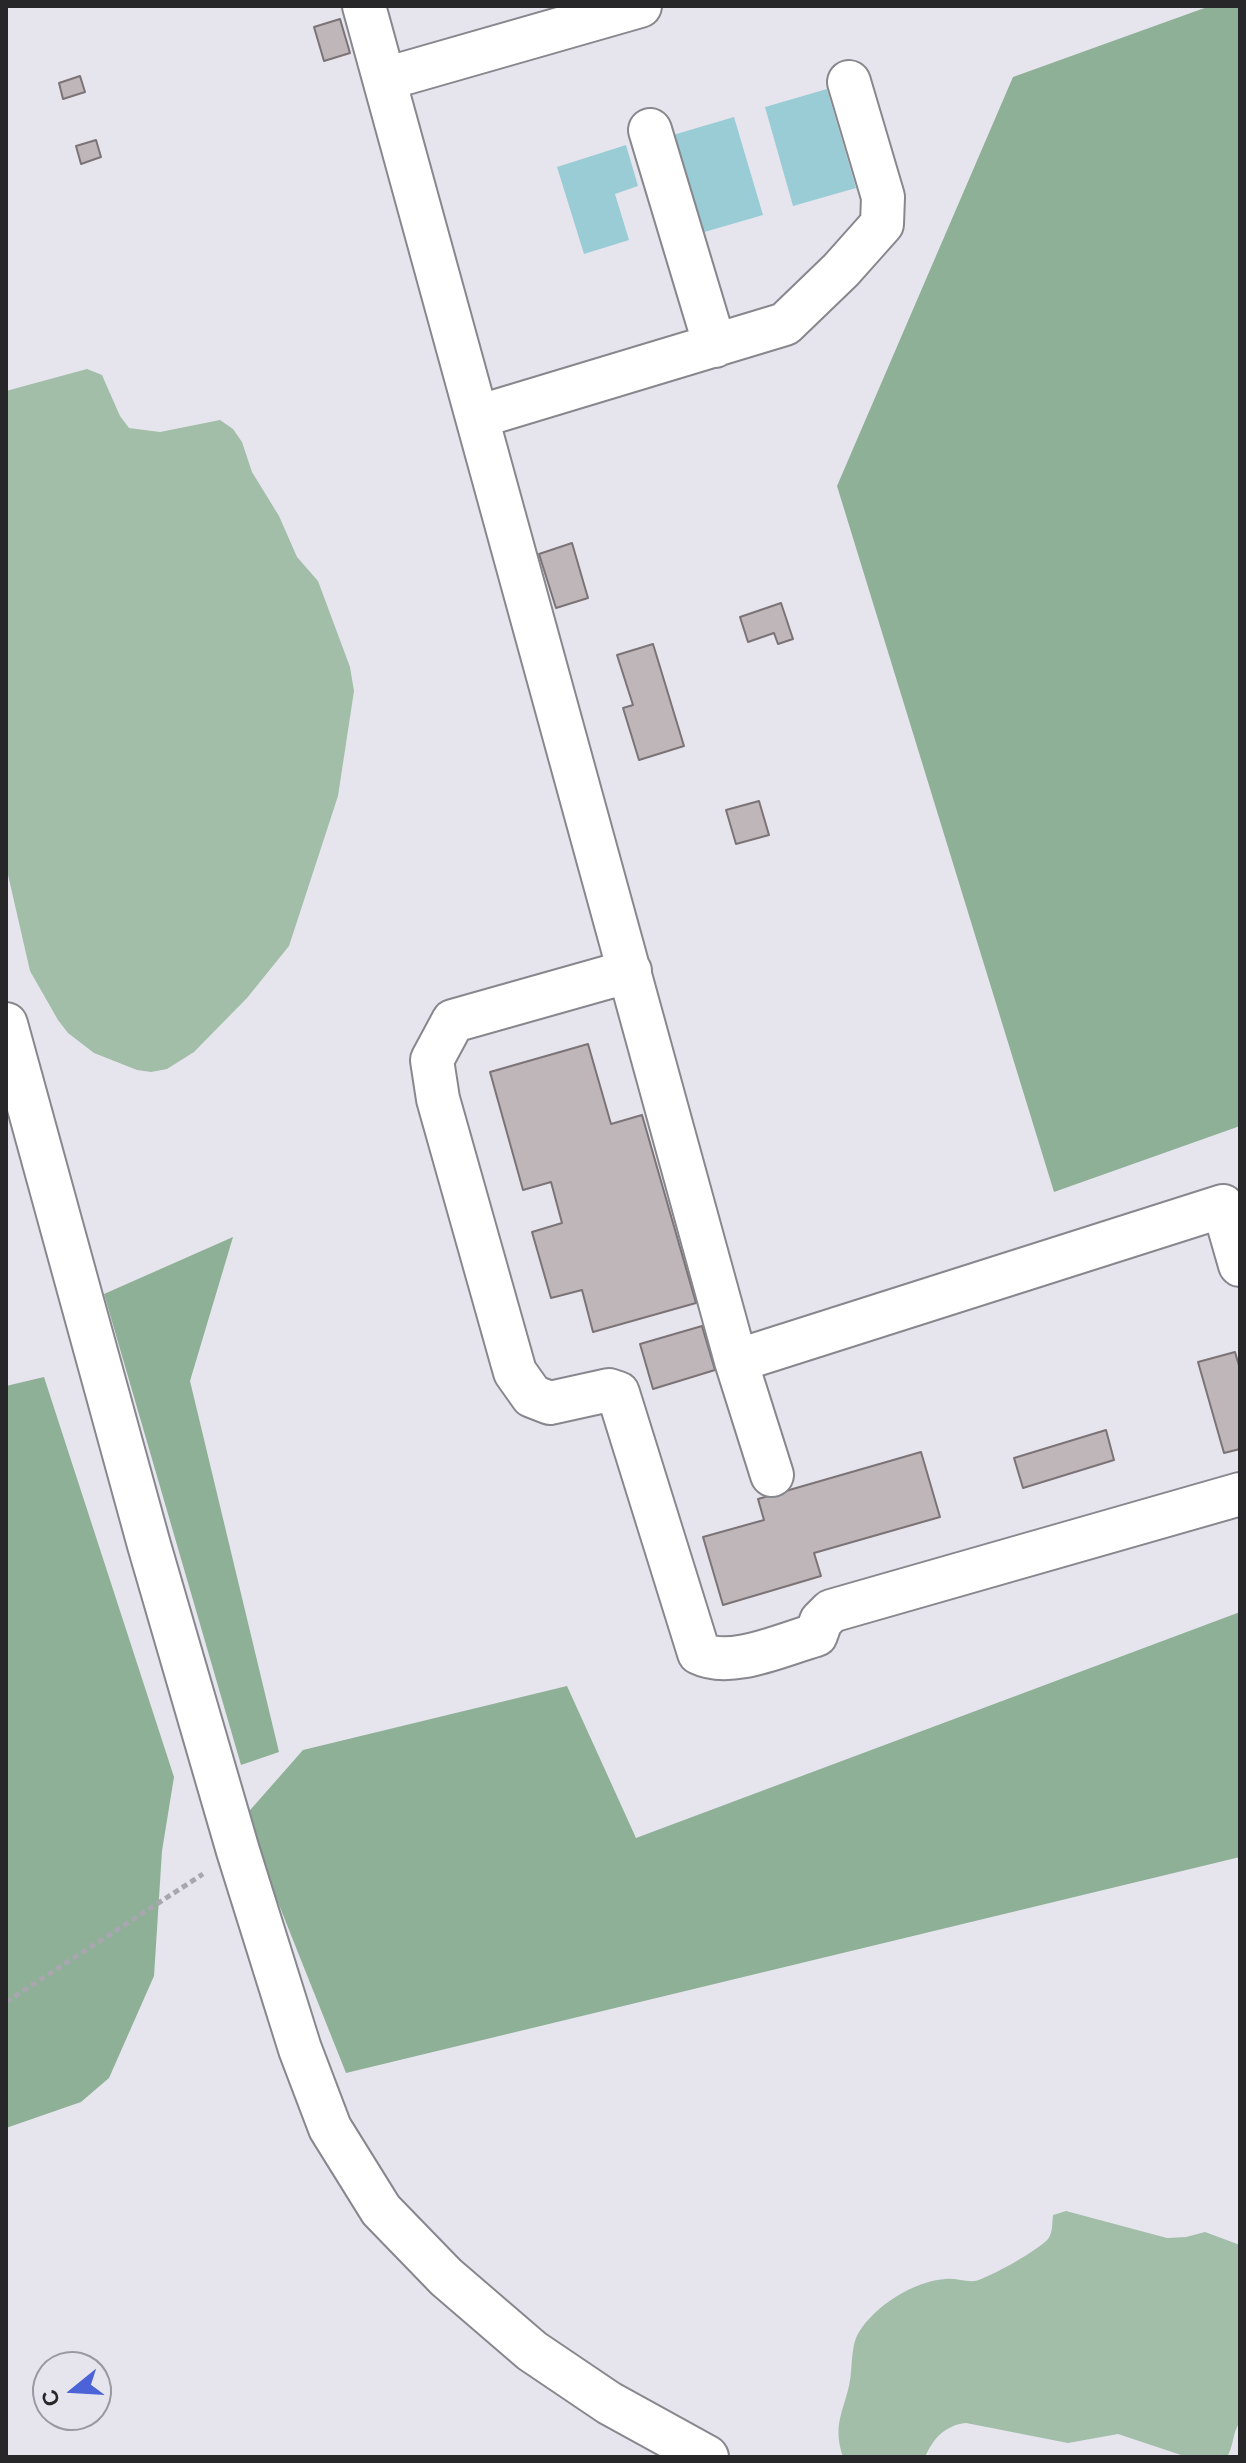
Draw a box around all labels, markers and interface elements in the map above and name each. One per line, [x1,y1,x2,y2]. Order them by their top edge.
north arrow [32,2351,112,2431]
text: С [36,2387,65,2409]

